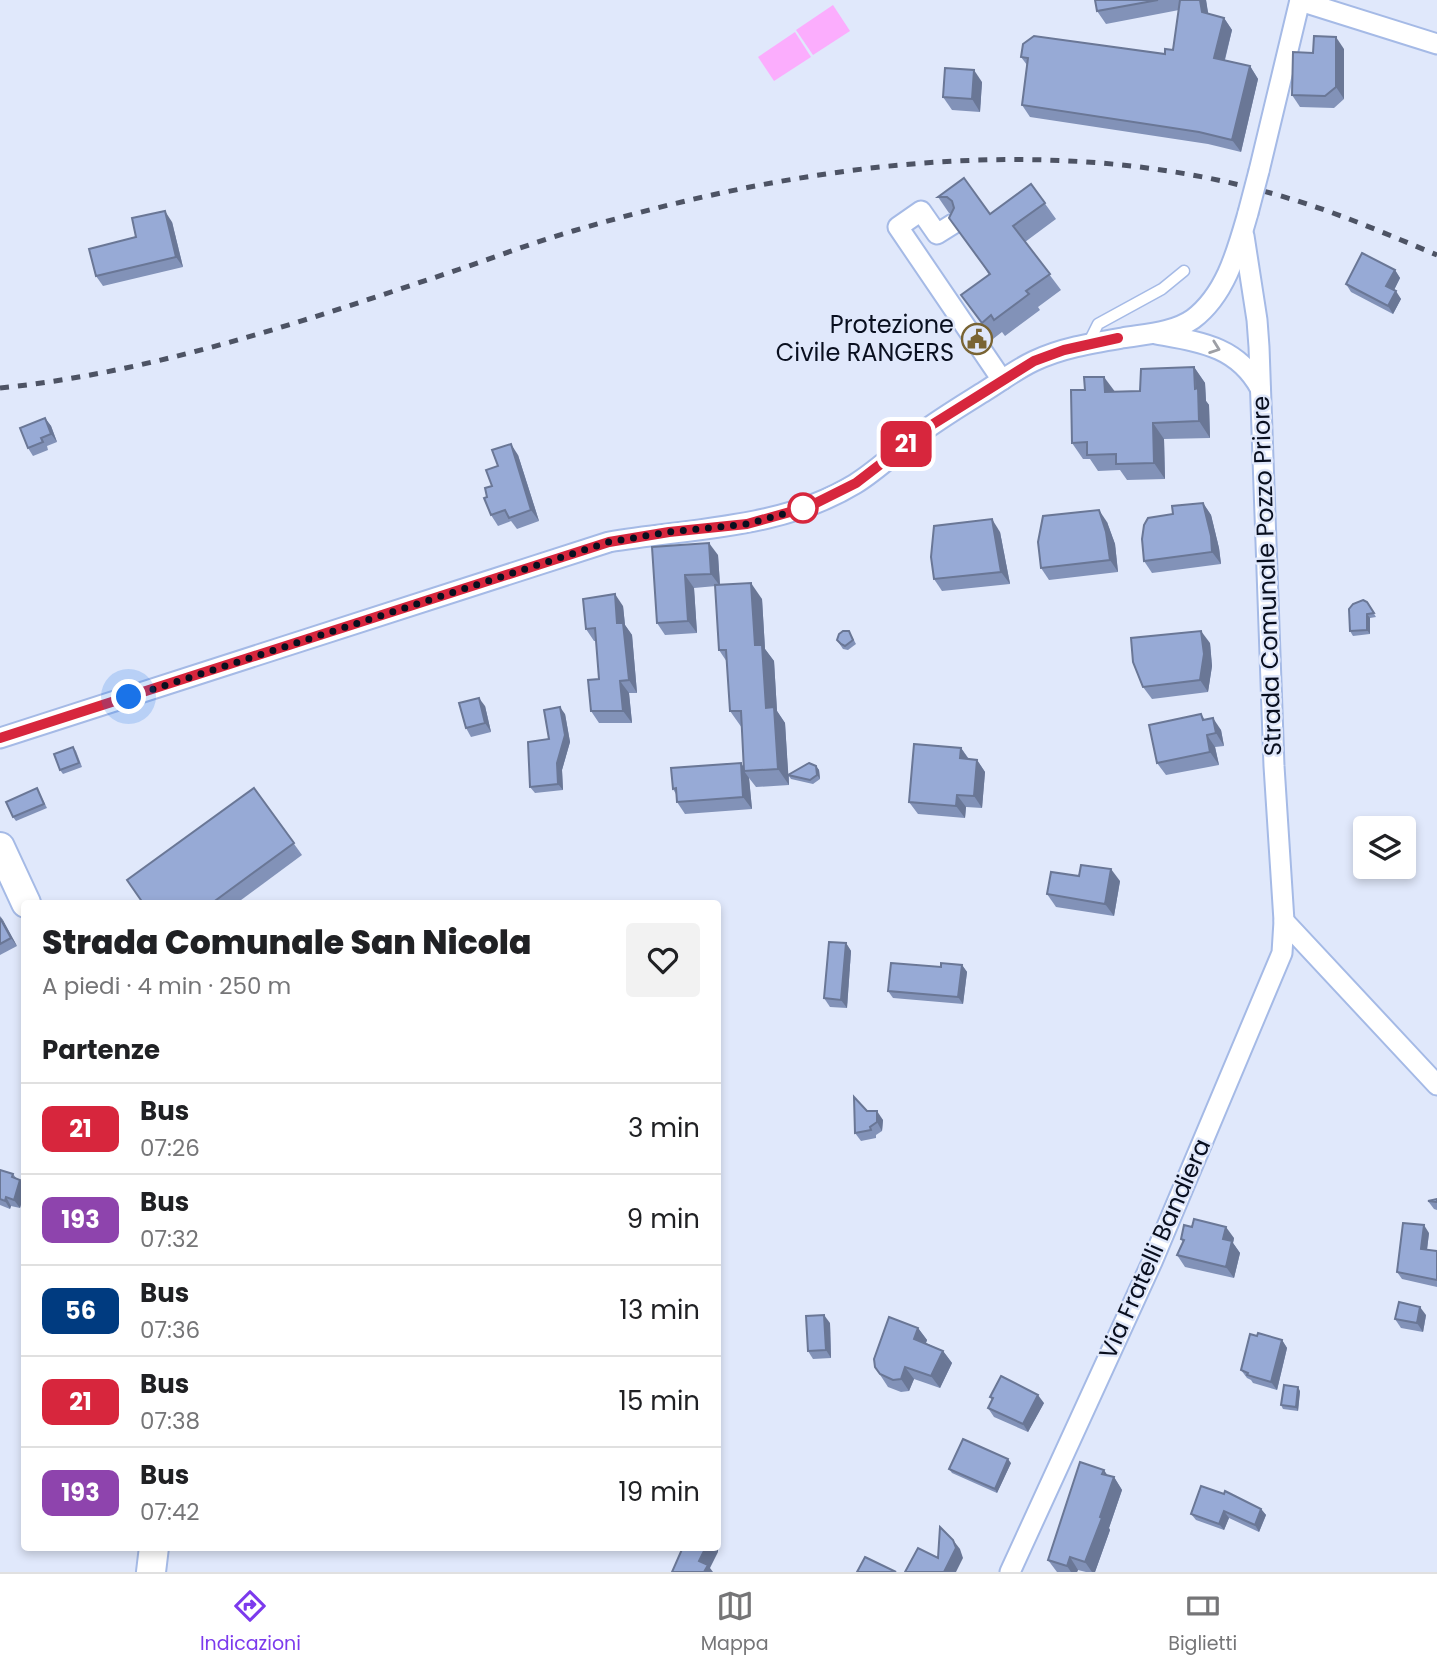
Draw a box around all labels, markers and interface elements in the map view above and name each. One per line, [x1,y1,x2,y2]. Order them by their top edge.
place label: Protezione Civile RANGERS [776,308,954,369]
public building icon: Protezione Civile RANGERS [960,322,994,356]
one-way arrow [1209,340,1221,354]
street label: Strada Comunale Pozzo Priore [1244,395,1289,757]
line badge: 21 [874,421,937,467]
text: 21 [895,427,917,460]
unlabelled marker [788,493,818,523]
your location [111,679,146,714]
map controls [1353,816,1416,879]
button: layers [1353,816,1416,879]
text: Strada Comunale San Nicola [42,919,531,966]
button: heart [626,923,700,997]
text: A piedi · 4 min · 250 m [42,970,291,1002]
text: Partenze [42,1032,160,1068]
text: Bus [140,1093,189,1129]
text: 3 min [628,1110,700,1146]
text: 21 [69,1112,92,1145]
text: 07:26 [140,1132,200,1164]
street label: Via Fratelli Bandiera [1091,1133,1218,1364]
text: Bus [140,1184,189,1220]
text: 9 min [627,1201,700,1237]
text: 193 [61,1203,100,1236]
text: 07:32 [140,1223,199,1255]
text: Bus [140,1275,189,1311]
text: 13 min [620,1292,700,1328]
text: 56 [65,1294,96,1327]
text: 07:36 [140,1314,200,1346]
text: Bus [140,1366,189,1402]
text: 15 min [619,1383,700,1419]
text: 21 [69,1385,92,1418]
text: 07:38 [140,1405,200,1437]
text: Bus [140,1457,189,1493]
text: 19 min [619,1474,700,1510]
text: 193 [61,1476,100,1509]
text: 07:42 [140,1496,200,1528]
tab: Indicazioni [200,1587,301,1658]
tab: Mappa [701,1587,768,1658]
tab: Biglietti [1168,1587,1237,1658]

